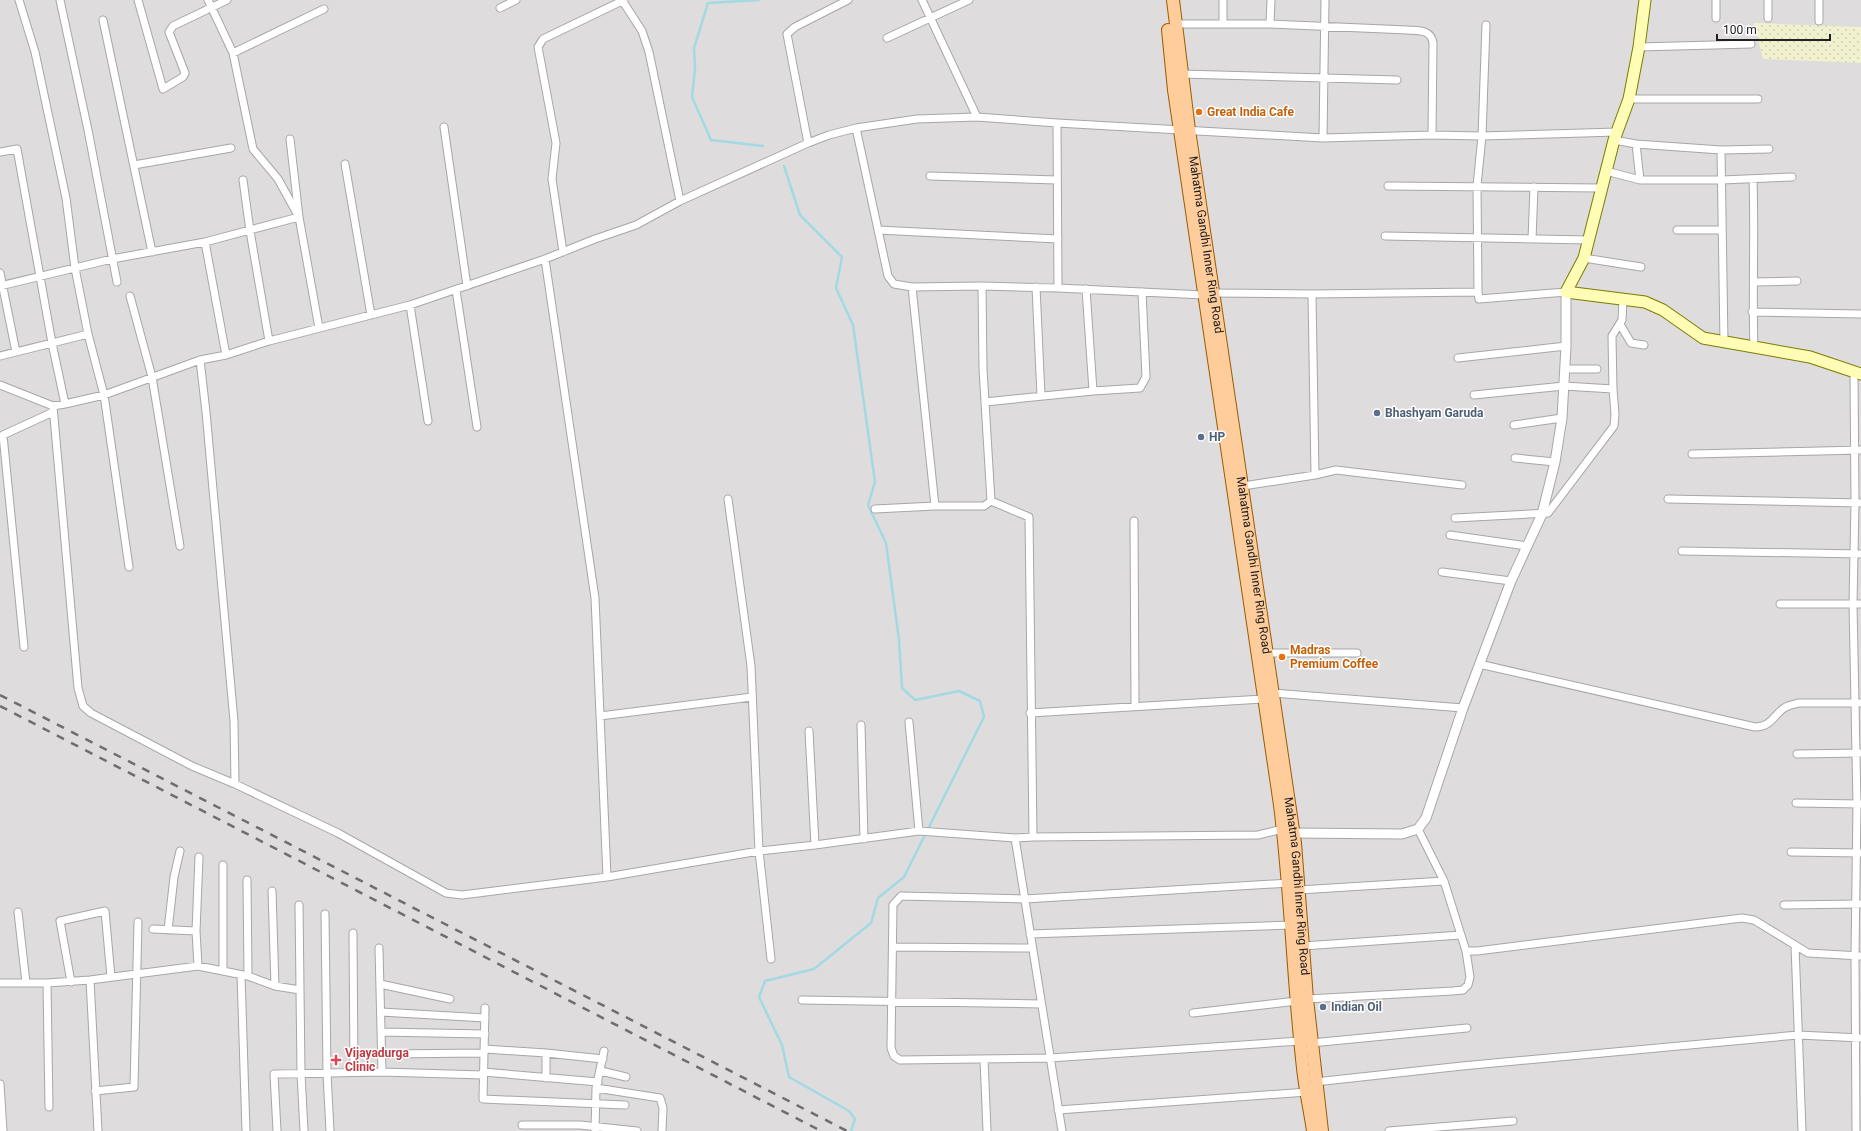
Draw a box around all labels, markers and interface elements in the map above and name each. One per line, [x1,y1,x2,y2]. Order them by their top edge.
scale bar [1717,16,1830,42]
text: 100 m [1723,23,1757,37]
place label: Great India Cafe [1207,105,1294,119]
marker: Great India Cafe [1194,107,1204,117]
street label: Mahatma Gandhi Inner Ring Road [1186,155,1226,334]
place label: Bhashyam Garuda [1385,406,1484,420]
marker: Bhashyam Garuda [1372,408,1382,418]
place label: HP [1209,430,1225,444]
marker: HP [1196,432,1206,442]
street label: Mahatma Gandhi Inner Ring Road [1234,476,1274,655]
place label: Madras Premium Coffee [1290,643,1379,671]
marker: Madras Premium Coffee [1277,652,1287,662]
street label: Mahatma Gandhi Inner Ring Road [1281,796,1312,976]
place label: Indian Oil [1331,1000,1382,1014]
marker: Indian Oil [1318,1002,1328,1012]
place label: Vijayadurga Clinic [345,1046,409,1074]
marker: Vijayadurga Clinic [330,1054,342,1066]

